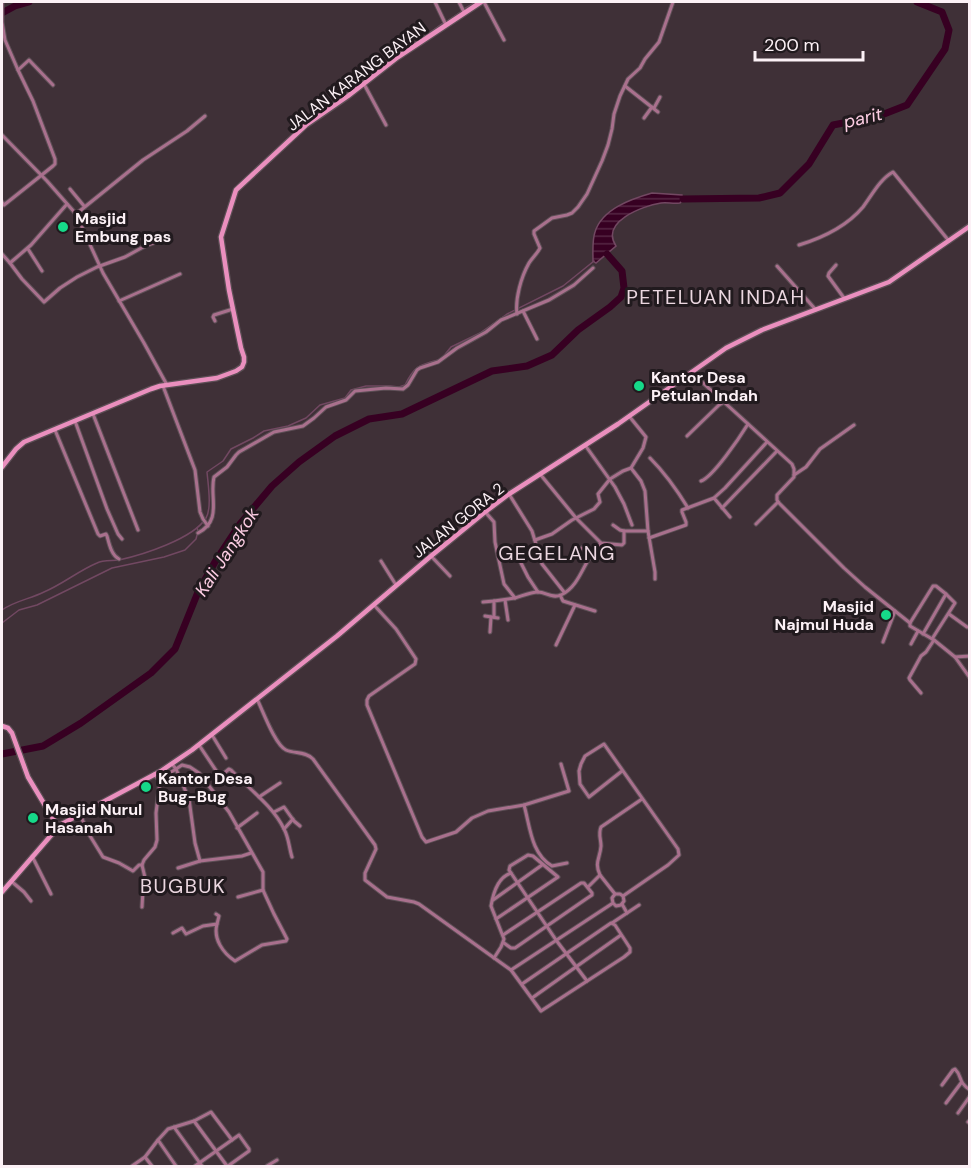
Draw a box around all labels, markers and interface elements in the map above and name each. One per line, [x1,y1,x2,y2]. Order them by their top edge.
street label: JALAN KARANG BAYAN [283,17,430,136]
scale bar [755,24,863,62]
text: 200 m [764,33,820,57]
water label: parit [840,102,886,134]
place label: Masjid Embung pas [75,208,171,247]
marker: Masjid Embung pas [56,220,70,234]
district label: PETELUAN INDAH [626,284,806,310]
place label: Kantor Desa Petulan Indah [651,367,758,406]
marker: Kantor Desa Petulan Indah [632,379,646,393]
street label: JALAN GORA 2 [408,478,508,563]
water label: Kali Jangkok [189,502,265,601]
district label: GEGELANG [498,540,616,566]
place label: Masjid Najmul Huda [774,596,874,635]
marker: Masjid Najmul Huda [879,608,893,622]
place label: Kantor Desa Bug-Bug [158,768,253,807]
marker: Kantor Desa Bug-Bug [139,780,153,794]
place label: Masjid Nurul Hasanah [45,799,142,838]
marker: Masjid Nurul Hasanah [26,811,40,825]
district label: BUGBUK [140,873,226,899]

